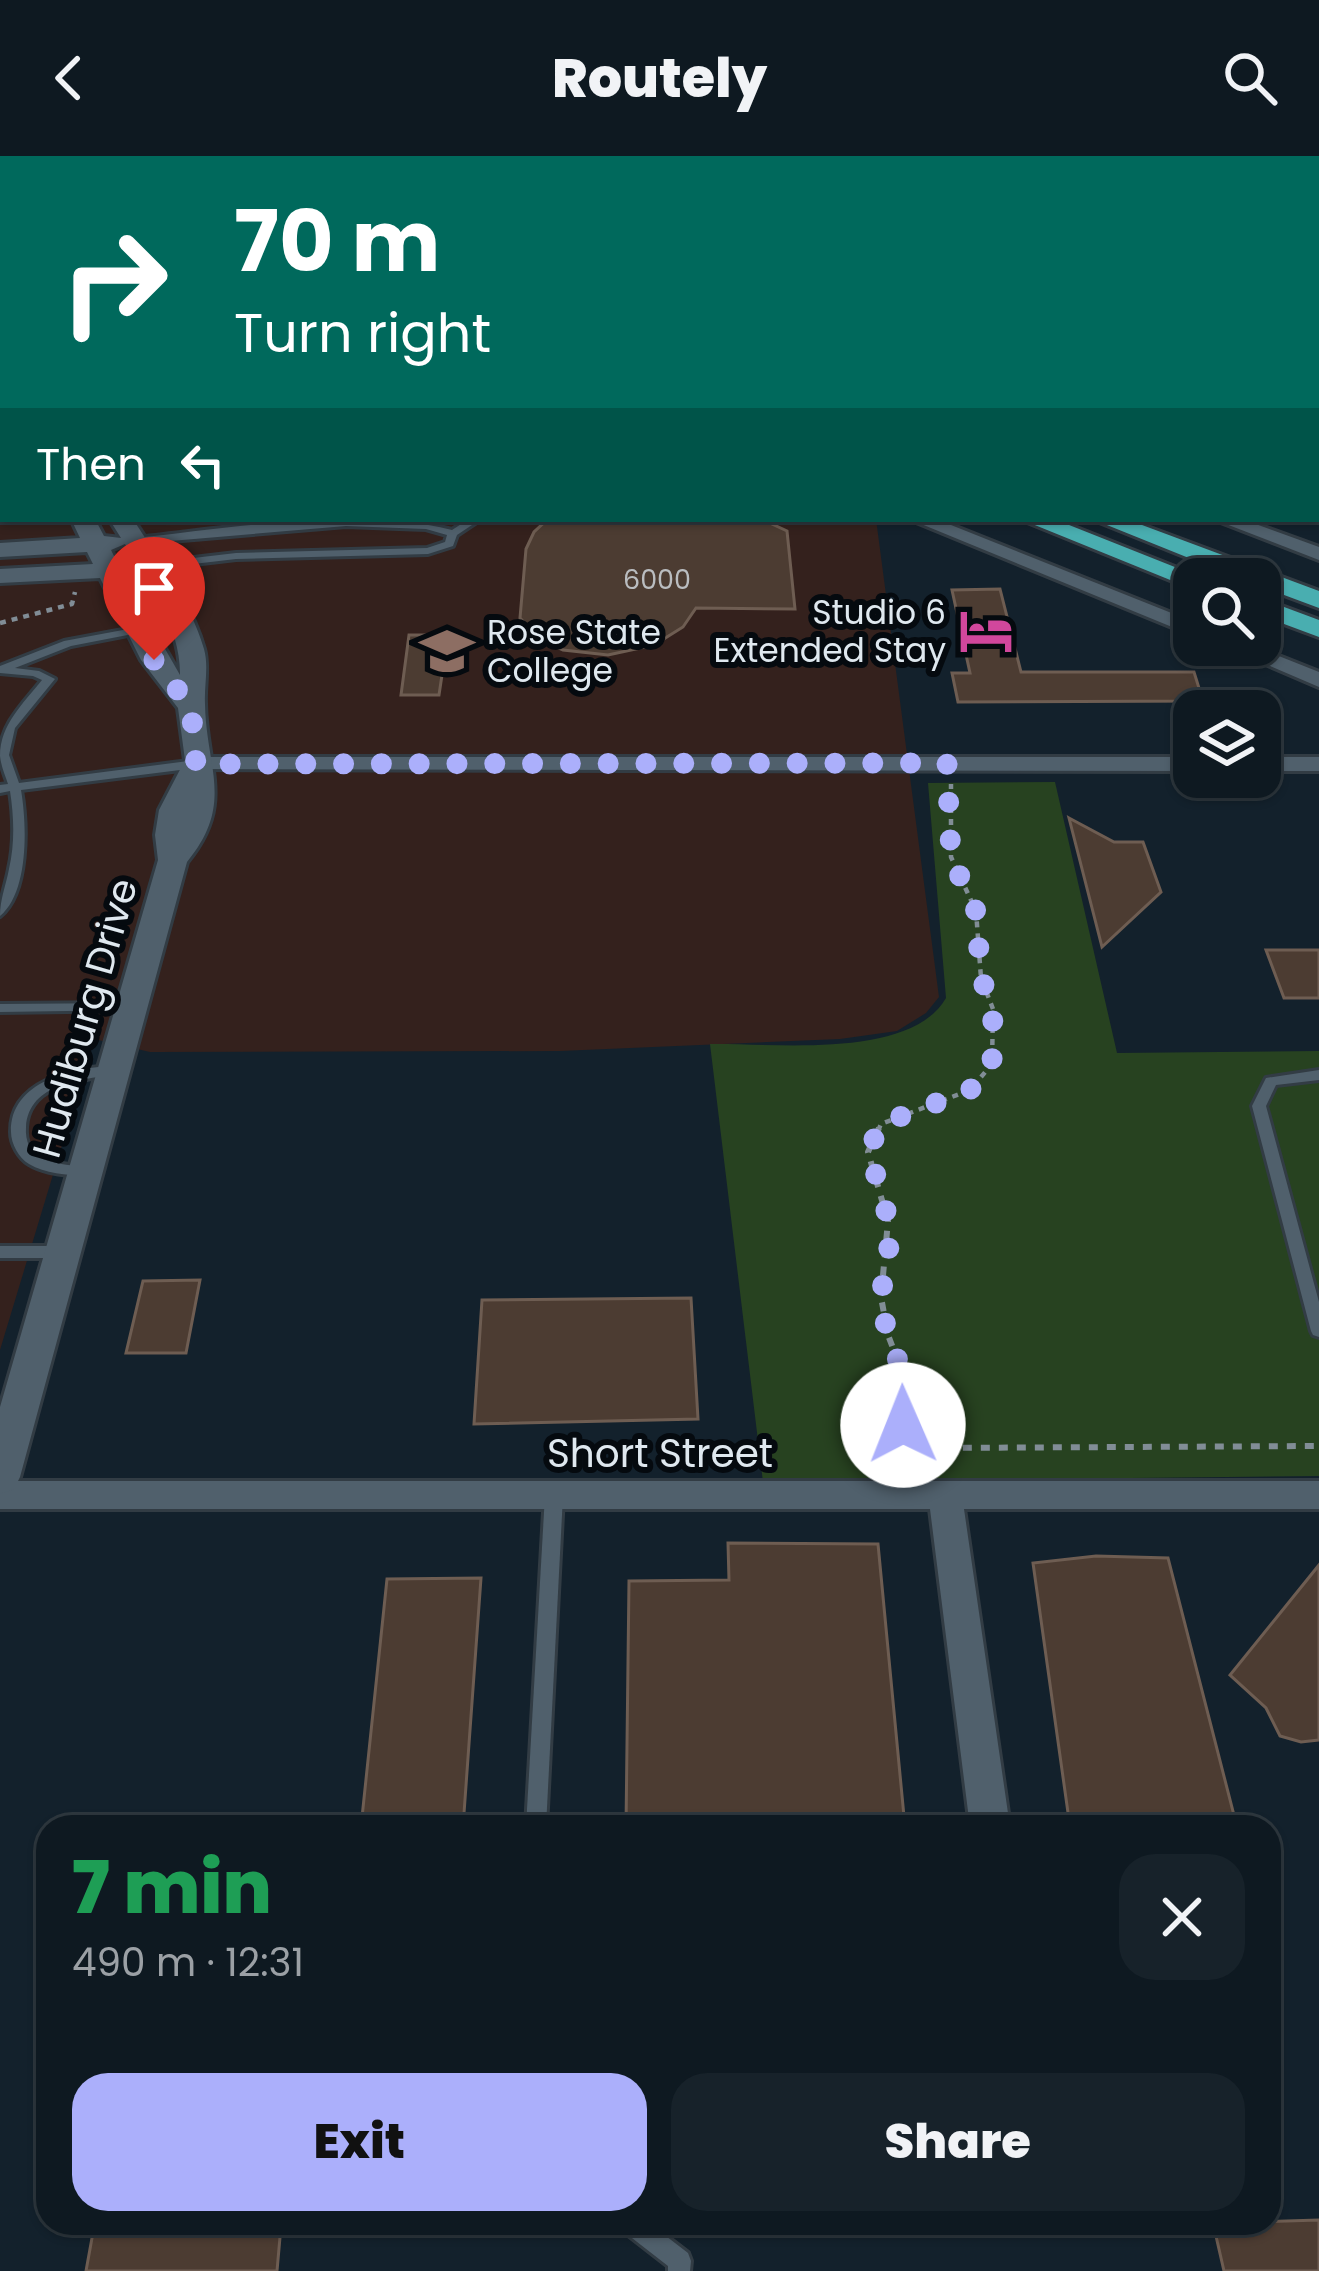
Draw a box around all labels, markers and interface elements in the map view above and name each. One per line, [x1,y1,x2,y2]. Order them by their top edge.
text: Routely [552,40,767,116]
icon: back [36,45,102,111]
icon: search [1217,45,1283,111]
text: 70 m [234,183,440,300]
icon: right [36,204,192,360]
text: Turn right [234,295,491,371]
icon: left [170,432,236,498]
text: Then [36,433,146,496]
pin [103,537,205,660]
icon: arrive [121,555,187,621]
map controls [1173,558,1281,798]
button: search [1173,558,1281,666]
house number: 6000 [623,561,691,598]
place label: Studio 6 Extended Stay [714,589,946,674]
hotel icon: Studio 6 Extended Stay [957,602,1015,660]
place label: Rose State College [487,609,661,694]
school or university icon: Rose State College [418,622,476,680]
button: layers [1173,690,1281,798]
street label: Hudiburg Drive [19,872,151,1164]
position arrow [840,1362,966,1488]
street label: Short Street [547,1426,773,1481]
text: 7 min [72,1837,272,1938]
button: close [1119,1854,1245,1980]
text: 490 m · 12:31 [72,1935,304,1990]
button: Exit [72,2073,647,2211]
button: Share [671,2073,1245,2211]

